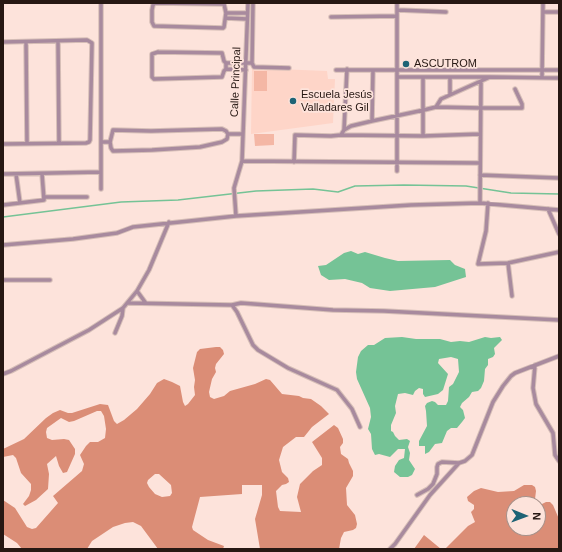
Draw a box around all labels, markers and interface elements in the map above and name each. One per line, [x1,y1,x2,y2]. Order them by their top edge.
street label: Calle Principal [228,47,244,117]
place label: ASCUTROM [414,57,477,71]
marker: ASCUTROM [401,59,411,69]
place label: Escuela Jesús Valladares Gil [301,88,372,114]
marker: Escuela Jesús Valladares Gil [288,96,298,106]
north arrow [506,496,546,536]
text: N [531,512,543,520]

